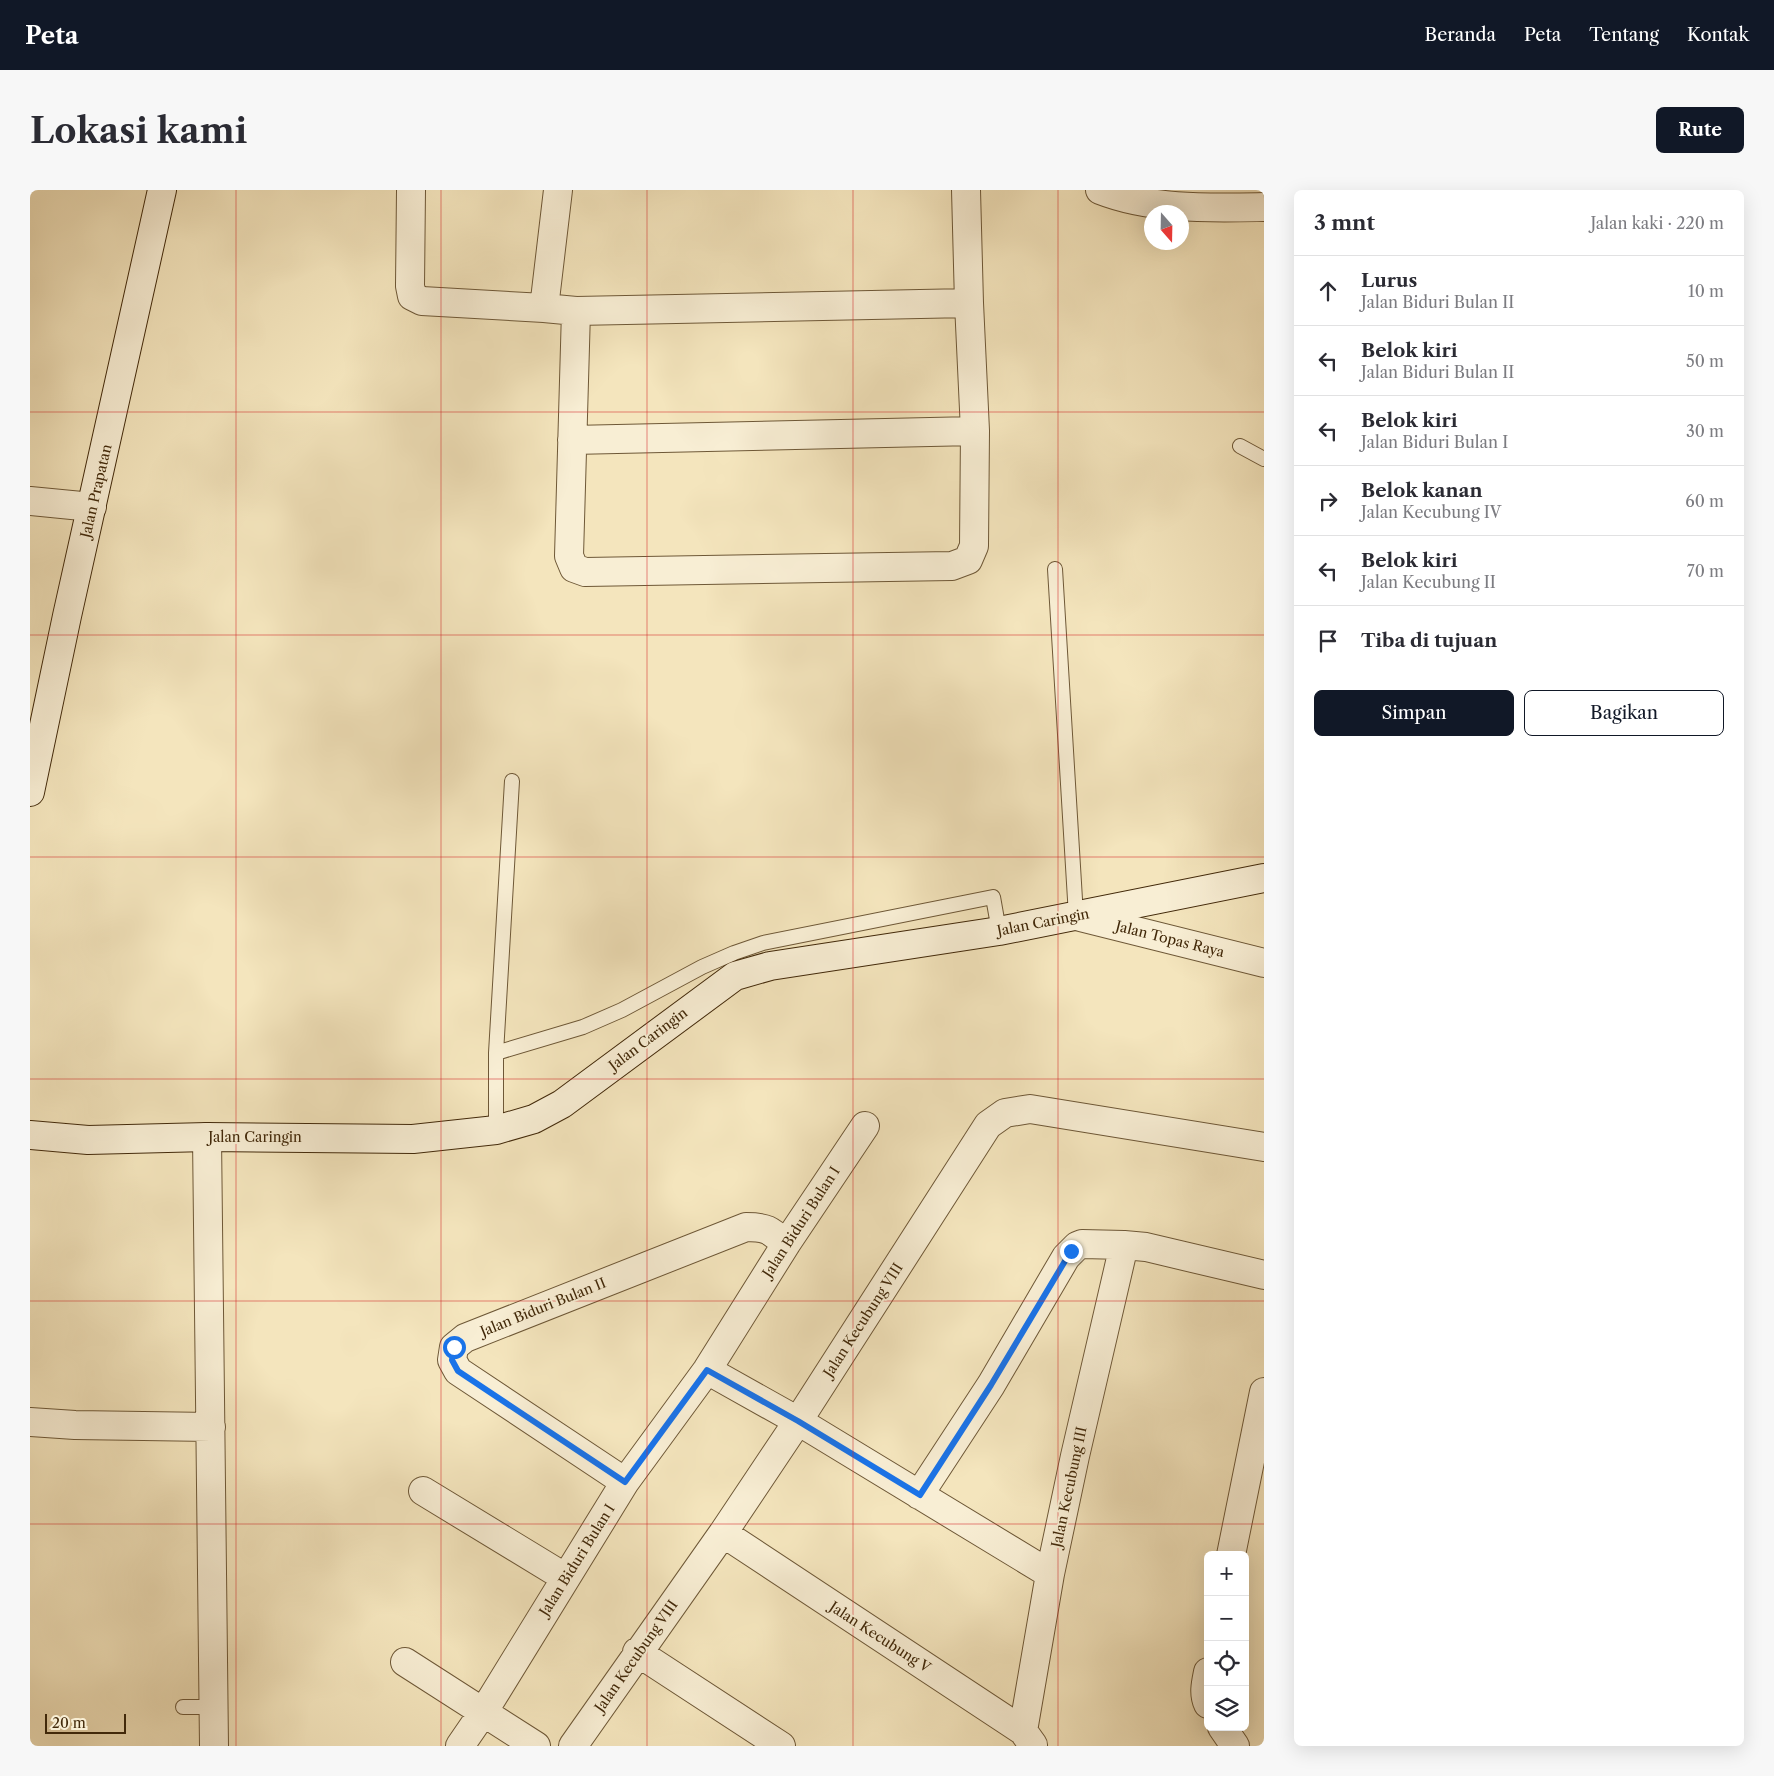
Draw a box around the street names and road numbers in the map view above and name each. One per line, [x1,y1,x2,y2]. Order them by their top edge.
street label: Jalan Prapatan [76,442,116,542]
street label: Jalan Caringin [993,904,1091,940]
street label: Jalan Topas Raya [1112,916,1227,961]
street label: Jalan Caringin [604,1003,691,1076]
street label: Jalan Caringin [206,1128,302,1146]
street label: Jalan Biduri Bulan I [757,1163,844,1283]
street label: Jalan Kecubung VIII [818,1259,907,1382]
street label: Jalan Biduri Bulan II [476,1274,609,1341]
street label: Jalan Kecubung III [1047,1425,1091,1551]
street label: Jalan Biduri Bulan I [534,1501,619,1621]
street label: Jalan Kecubung VIII [589,1596,681,1717]
street label: Jalan Kecubung V [824,1596,935,1677]

